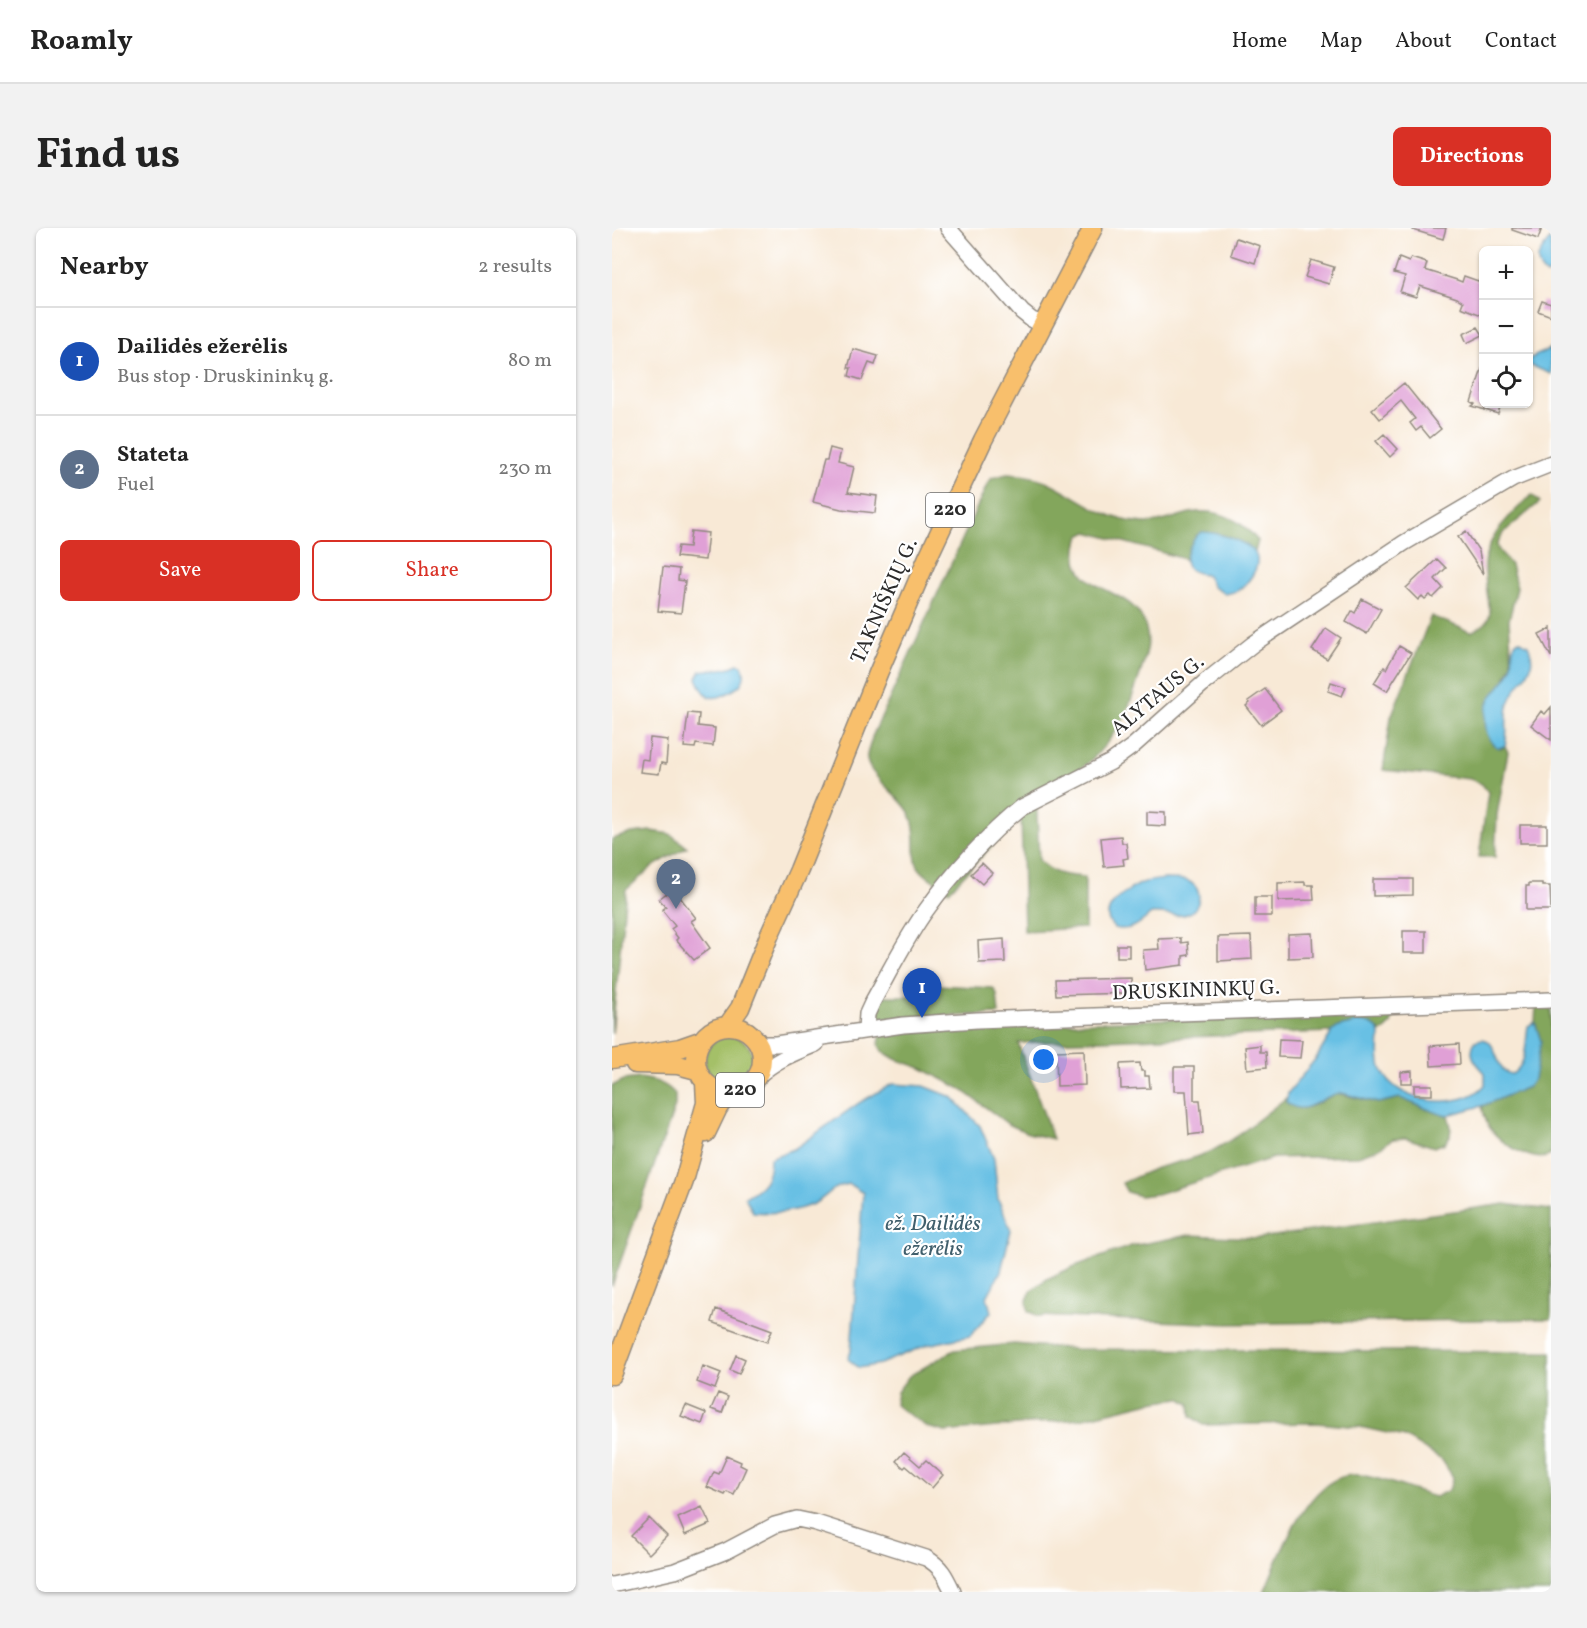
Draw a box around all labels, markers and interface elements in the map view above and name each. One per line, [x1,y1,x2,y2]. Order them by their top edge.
text: Roamly [30,22,133,61]
text: Home [1232,27,1287,56]
text: Map [1320,27,1362,56]
text: About [1395,27,1452,56]
text: Contact [1485,27,1557,56]
text: Find us [36,127,180,186]
button: Directions [1393,127,1551,186]
map controls [1479,246,1533,408]
button: + [1479,246,1533,300]
text: Nearby [60,249,149,285]
text: 2 results [478,253,552,281]
button: − [1479,300,1533,354]
text: Dailidės ežerėlis [117,332,288,363]
text: 1 [75,347,84,375]
text: 80 m [508,347,552,375]
button: locate [1479,354,1533,408]
text: Bus stop · Druskininkų g. [117,363,333,391]
text: Stateta [117,440,189,471]
text: 2 [74,455,85,483]
text: 230 m [498,455,552,483]
text: Fuel [117,471,154,499]
road number: 220 [926,493,974,527]
street label: TAKNIŠKIŲ G. [844,534,926,668]
button: Save [60,540,300,601]
button: Share [312,540,552,601]
street label: ALYTAUS G. [1105,648,1211,744]
pin: 2 [656,860,696,909]
pin: 1 [902,968,942,1018]
street label: DRUSKININKŲ G. [1112,974,1280,1008]
your location [1029,1045,1058,1074]
road number: 220 [716,1073,764,1107]
water label: ež. Dailidės ežerėlis [885,1209,981,1265]

